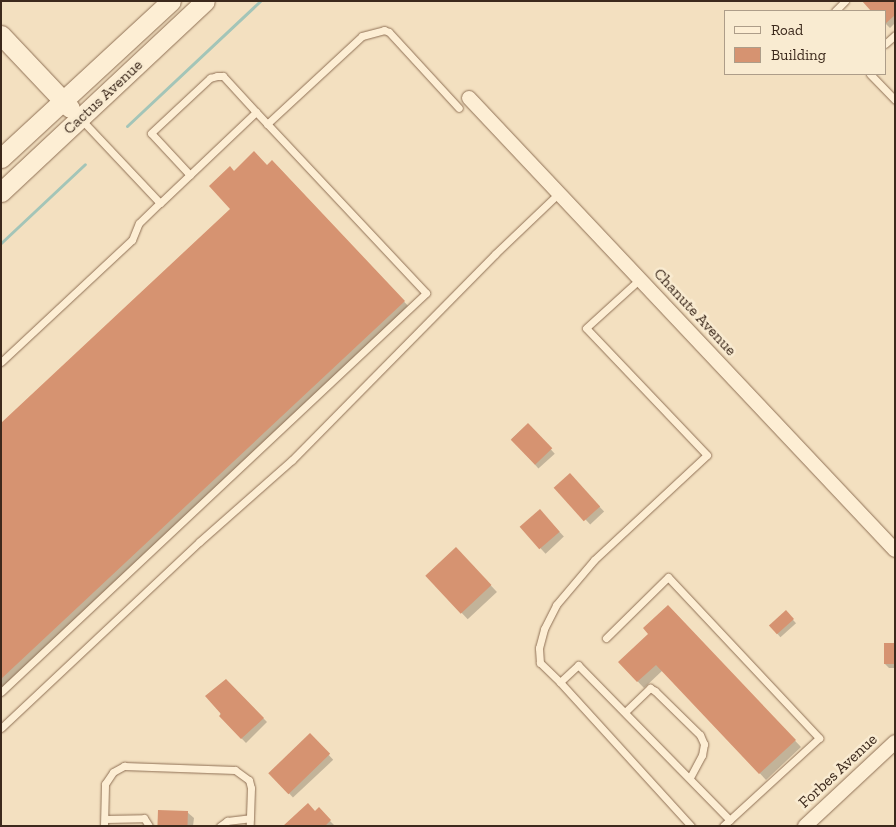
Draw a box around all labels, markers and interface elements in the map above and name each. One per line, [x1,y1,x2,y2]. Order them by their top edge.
legend [724,10,886,75]
text: Road [771,21,803,39]
text: Building [771,46,826,64]
street label: Cactus Avenue [59,55,147,139]
street label: Chanute Avenue [649,264,741,360]
street label: Forbes Avenue [795,730,881,812]

